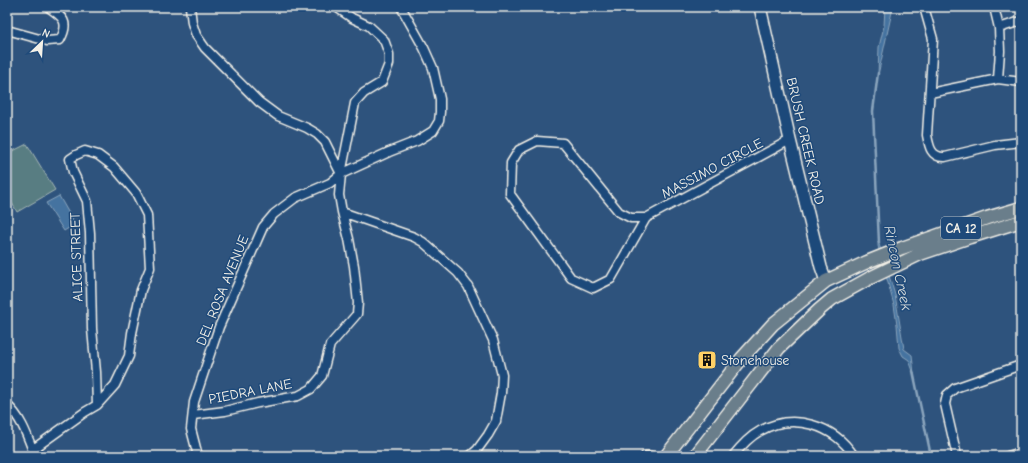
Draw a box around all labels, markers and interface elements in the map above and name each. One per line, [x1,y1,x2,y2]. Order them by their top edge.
north arrow [22,22,62,62]
text: N [40,26,52,41]
street label: BRUSH CREEK ROAD [783,76,828,206]
street label: MASSIMO CIRCLE [659,134,766,202]
street label: ALICE STREET [66,211,87,302]
road number: CA 12 [941,217,981,239]
water label: Rincon Creek [880,224,916,313]
street label: DEL ROSA AVENUE [193,232,252,348]
building icon: Stonehouse [696,349,718,371]
place label: Stonehouse [721,352,789,369]
street label: PIEDRA LANE [207,375,293,408]

